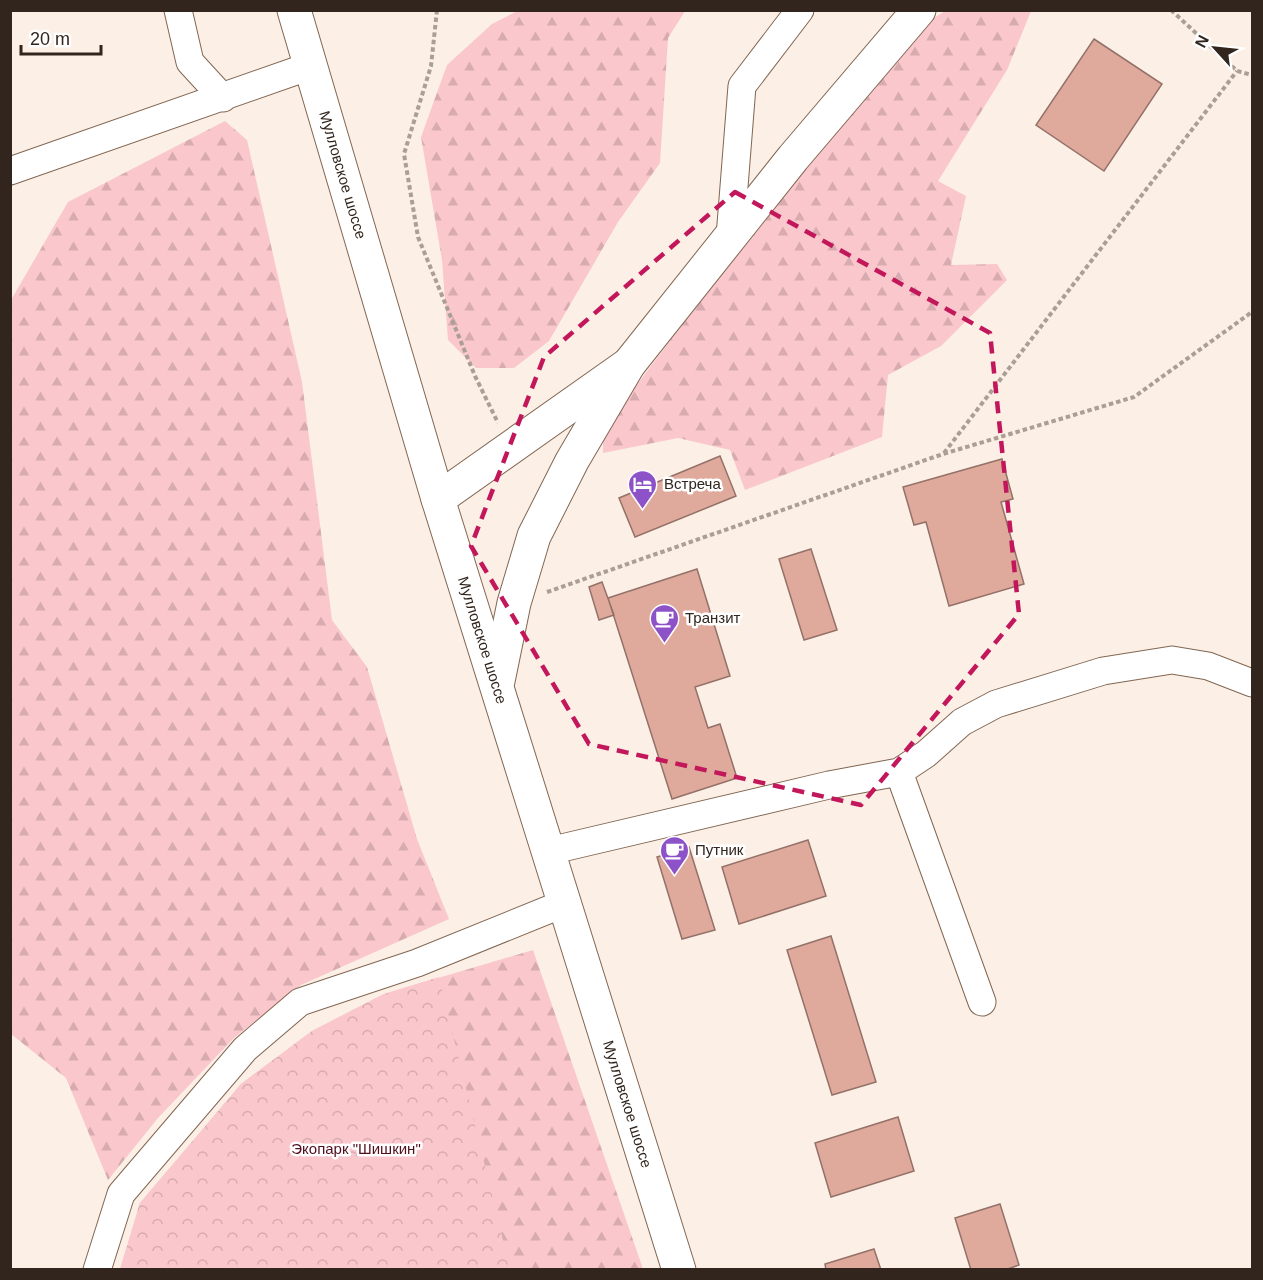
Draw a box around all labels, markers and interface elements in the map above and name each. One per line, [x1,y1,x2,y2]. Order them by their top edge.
scale bar [21,18,100,56]
north arrow [1185,18,1245,78]
text: 20 m [30,29,70,49]
text: N [1192,32,1212,50]
street label: Мулловское шоссе [316,109,370,241]
hotel icon: Встреча [627,468,659,510]
place label: Встреча [664,475,721,492]
street label: Мулловское шоссе [455,574,511,706]
cafe icon: Транзит [648,602,680,644]
place label: Транзит [685,609,741,626]
cafe icon: Путник [658,834,690,876]
place label: Путник [695,841,744,858]
street label: Мулловское шоссе [600,1038,656,1170]
park label: Экопарк "Шишкин" [291,1140,421,1157]

